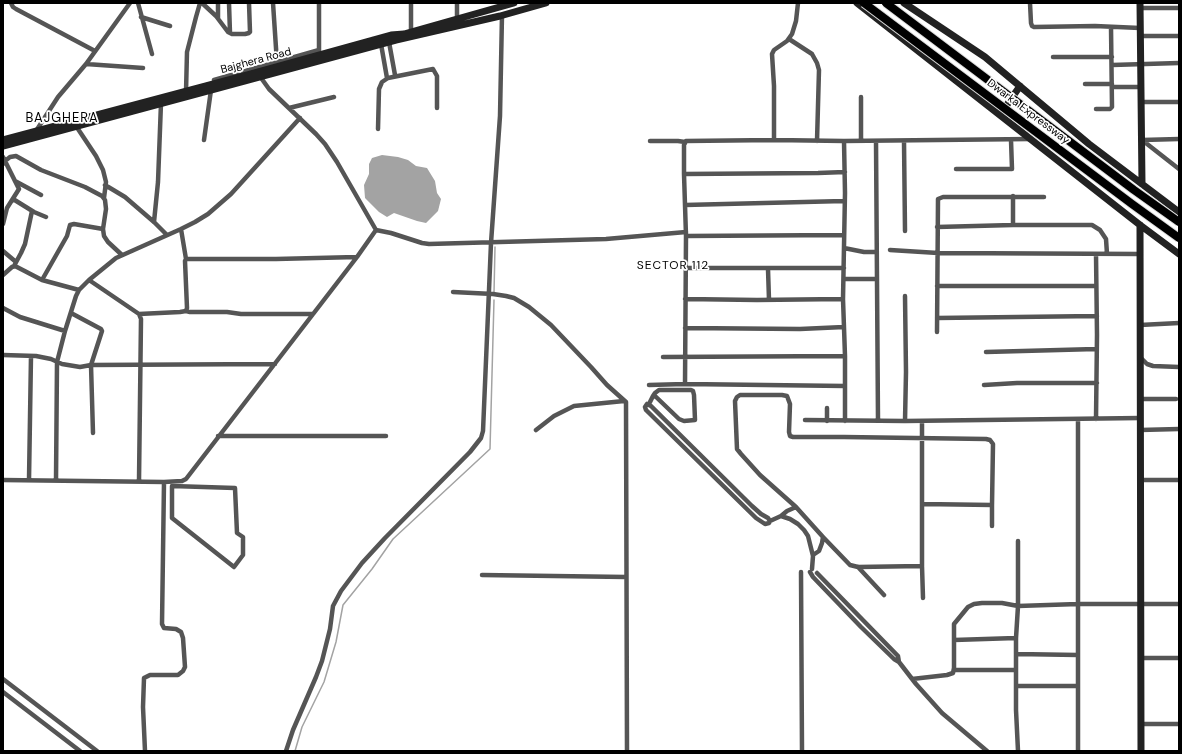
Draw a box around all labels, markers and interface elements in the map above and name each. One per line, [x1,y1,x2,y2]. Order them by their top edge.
street label: Bajghera Road [219,45,293,77]
street label: Dwarka Expressway [984,77,1072,147]
district label: BAJGHERA [25,111,99,127]
district label: SECTOR 112 [637,259,709,273]

